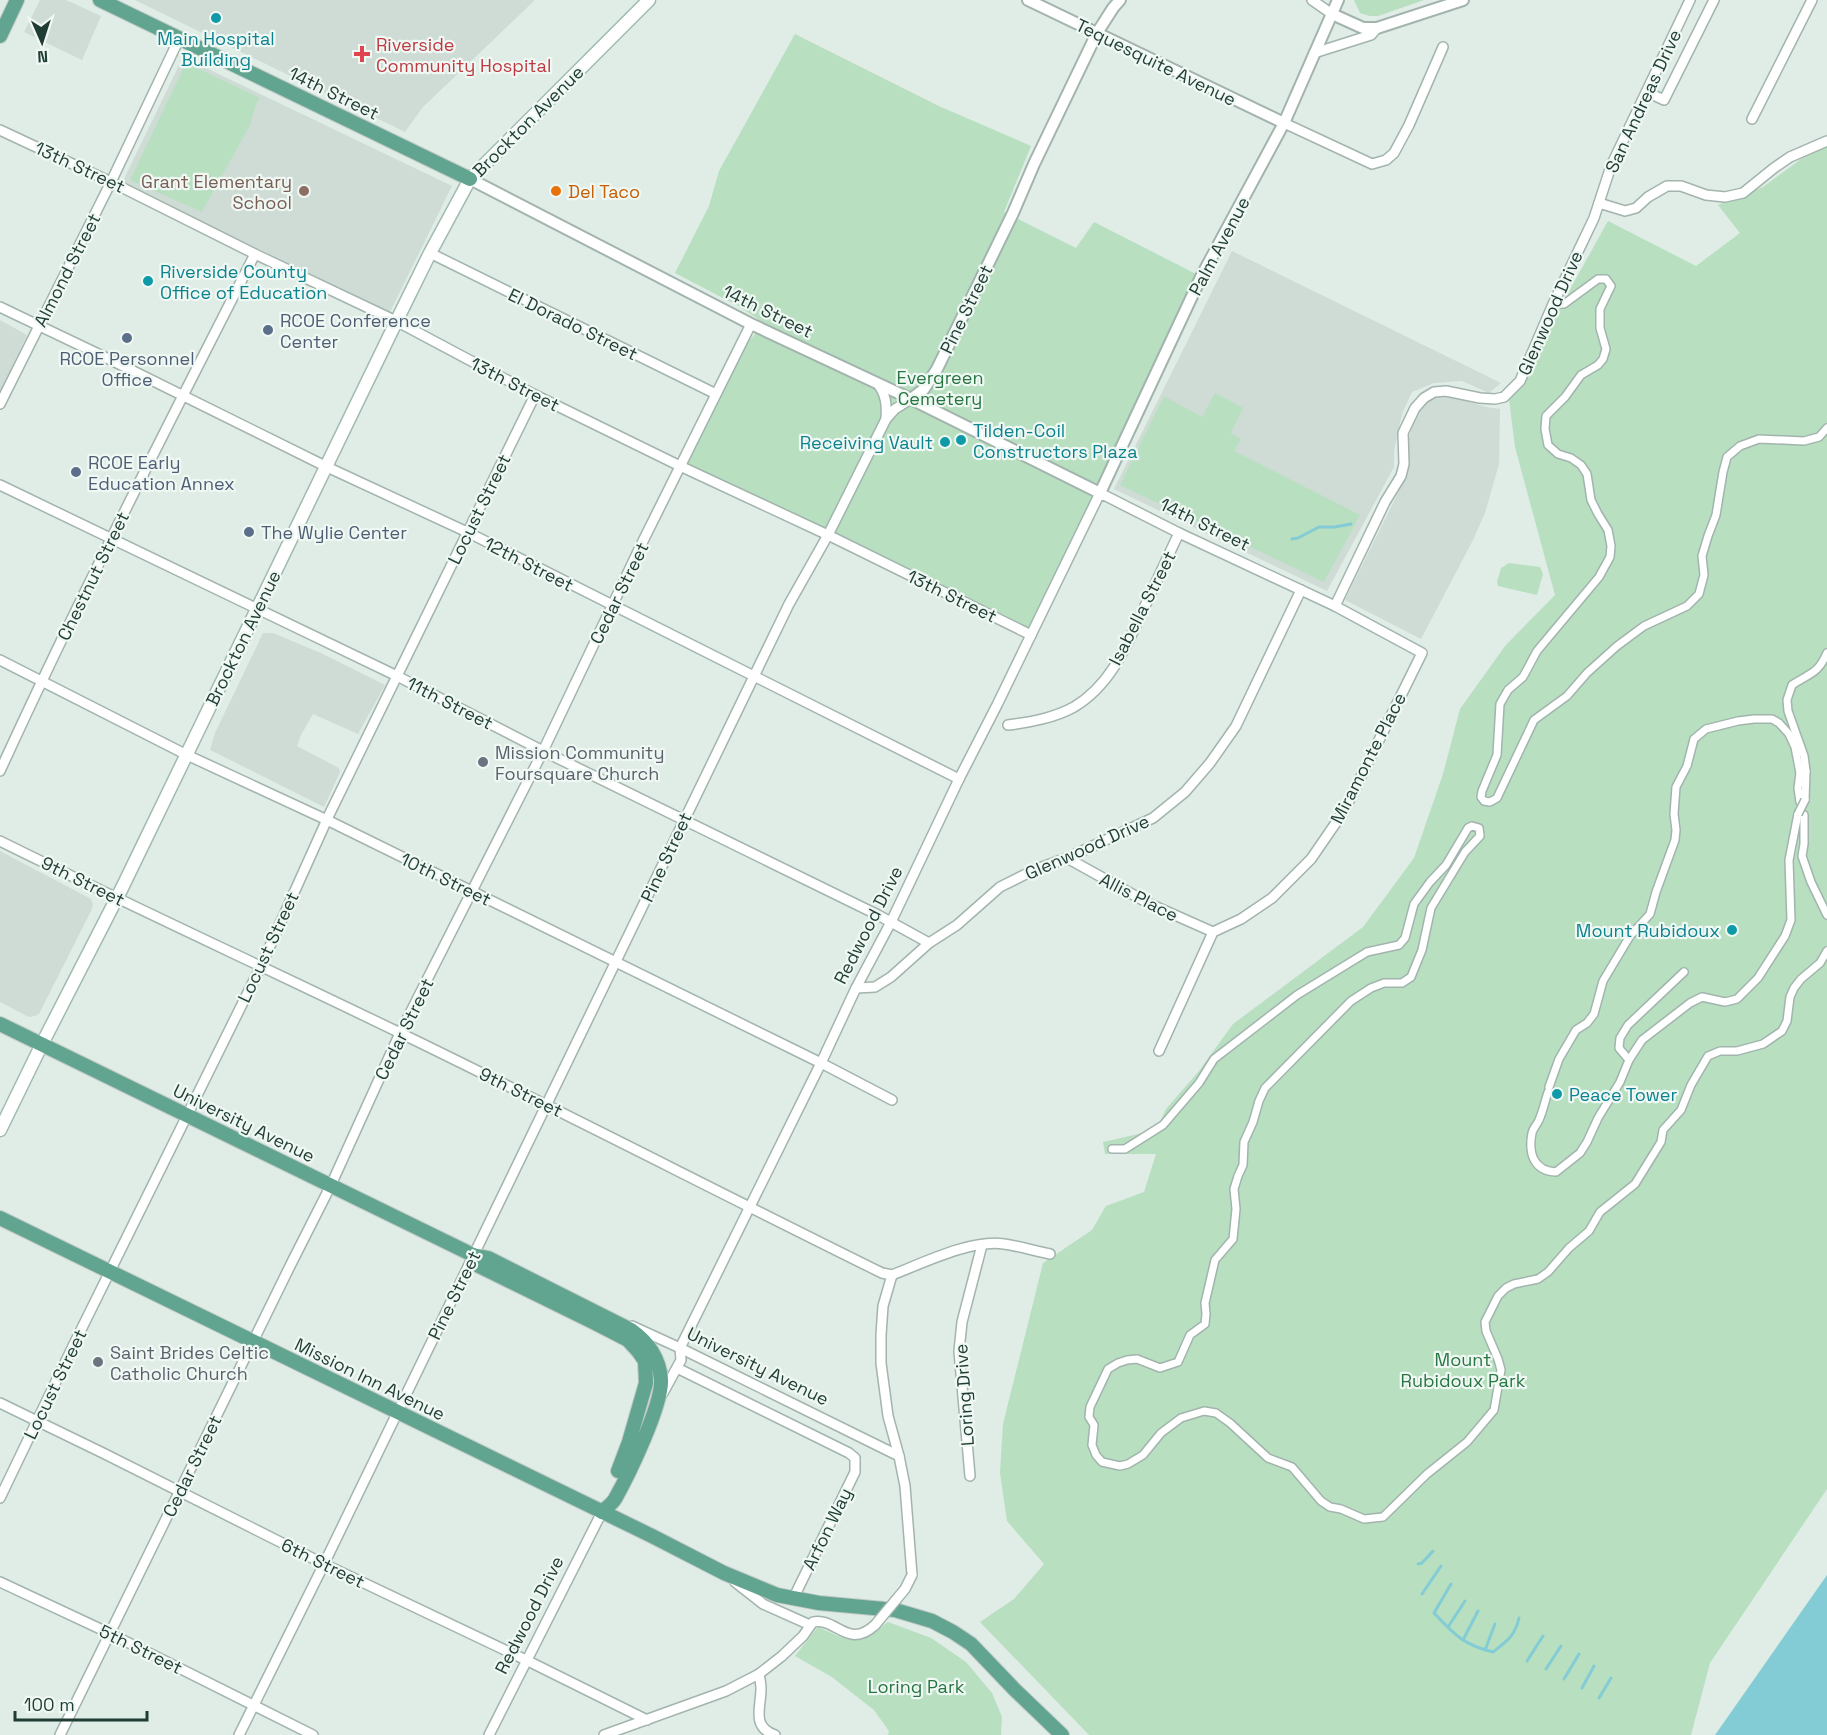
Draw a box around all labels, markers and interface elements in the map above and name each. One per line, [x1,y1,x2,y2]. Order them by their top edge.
marker: Main Hospital Building [209,11,223,25]
north arrow [12,12,72,72]
street label: Tequesquite Avenue [1072,13,1240,111]
street label: San Andreas Drive [1600,26,1686,176]
place label: Main Hospital Building [157,27,275,71]
place label: Riverside Community Hospital [376,33,551,77]
marker: Riverside Community Hospital [353,45,371,63]
text: N [37,46,49,67]
street label: 14th Street [285,61,383,125]
street label: Brockton Avenue [468,61,588,181]
street label: 13th Street [31,136,129,198]
place label: Grant Elementary School [141,170,292,214]
place label: Del Taco [568,180,640,203]
marker: Grant Elementary School [297,184,311,198]
marker: Del Taco [549,184,563,198]
street label: Palm Avenue [1183,193,1255,299]
street label: Almond Street [28,209,106,331]
street label: Glenwood Drive [1512,247,1588,379]
place label: Riverside County Office of Education [160,260,327,304]
street label: Pine Street [935,261,997,357]
marker: Riverside County Office of Education [141,274,155,288]
street label: 14th Street [719,279,817,343]
street label: El Dorado Street [505,283,641,365]
place label: RCOE Conference Center [280,309,431,353]
marker: RCOE Conference Center [261,323,275,337]
marker: RCOE Personnel Office [120,331,134,345]
place label: RCOE Personnel Office [59,347,195,391]
street label: 13th Street [466,352,564,416]
park label: Evergreen Cemetery [897,366,983,410]
place label: Tilden-Coil Constructors Plaza [973,419,1138,463]
place label: Receiving Vault [800,431,933,454]
marker: Tilden-Coil Constructors Plaza [954,433,968,447]
marker: Receiving Vault [938,435,952,449]
street label: Locust Street [442,450,516,568]
place label: RCOE Early Education Annex [88,451,235,495]
marker: RCOE Early Education Annex [69,465,83,479]
street label: 14th Street [1156,492,1254,556]
street label: Chestnut Street [52,508,134,644]
place label: The Wylie Center [261,521,407,544]
marker: The Wylie Center [242,525,256,539]
street label: 12th Street [480,532,578,596]
street label: Cedar Street [584,538,654,648]
street label: Isabella Street [1103,547,1181,669]
street label: 13th Street [903,564,1001,628]
street label: Brockton Avenue [200,566,286,710]
street label: 11th Street [403,671,497,735]
street label: Miramonte Place [1325,689,1411,827]
place label: Mission Community Foursquare Church [495,741,664,785]
marker: Mission Community Foursquare Church [476,755,490,769]
street label: Pine Street [635,808,697,906]
street label: Glenwood Drive [1021,809,1153,885]
street label: 10th Street [397,847,495,911]
street label: 9th Street [38,851,128,911]
street label: Redwood Drive [828,862,908,988]
street label: Allis Place [1096,867,1182,927]
street label: Locust Street [232,888,304,1006]
place label: Mount Rubidoux [1576,919,1720,942]
marker: Mount Rubidoux [1725,923,1739,937]
street label: Cedar Street [369,974,439,1084]
street label: 9th Street [476,1062,566,1122]
street label: University Avenue [169,1079,319,1167]
place label: Peace Tower [1569,1083,1677,1106]
marker: Peace Tower [1550,1087,1564,1101]
street label: Pine Street [423,1247,485,1343]
street label: University Avenue [683,1322,833,1410]
street label: Locust Street [18,1325,92,1443]
street label: Mission Inn Avenue [291,1333,449,1425]
place label: Saint Brides Celtic Catholic Church [110,1341,269,1385]
street label: Loring Drive [949,1343,979,1447]
park label: Mount Rubidoux Park [1401,1348,1526,1392]
marker: Saint Brides Celtic Catholic Church [91,1355,105,1369]
street label: Cedar Street [157,1411,227,1521]
street label: Arfon Way [797,1484,857,1574]
street label: 6th Street [278,1533,368,1593]
street label: Redwood Drive [489,1552,569,1678]
street label: 5th Street [96,1619,186,1679]
park label: Loring Park [868,1675,965,1698]
scale bar [15,1684,147,1722]
text: 100 m [24,1693,75,1716]

